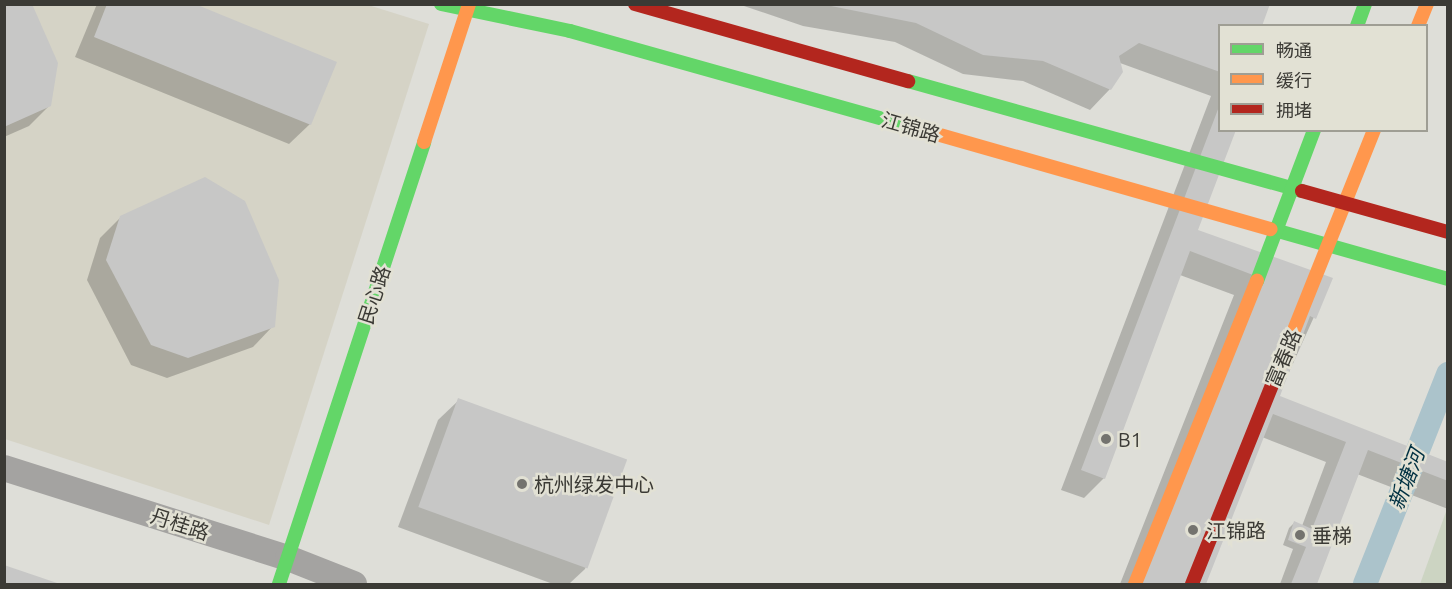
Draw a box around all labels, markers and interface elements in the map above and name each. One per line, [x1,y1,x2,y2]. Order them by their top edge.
legend [1218,24,1428,132]
text: 畅通 [1276,40,1312,60]
text: 缓行 [1276,70,1312,90]
text: 拥堵 [1276,100,1312,120]
street label: 江锦路 [879,107,943,147]
street label: 民心路 [353,263,395,327]
street label: 富春路 [1260,326,1306,390]
place label: B1 [1118,427,1142,451]
marker: B1 [1099,432,1113,446]
water label: 新塘河 [1383,445,1429,513]
place label: 杭州绿发中心 [534,472,654,496]
marker: 杭州绿发中心 [515,477,529,491]
street label: 丹桂路 [148,503,212,545]
place label: 江锦路 [1206,518,1266,542]
marker: 江锦路 [1184,521,1202,539]
place label: 垂梯 [1312,523,1352,547]
marker: 垂梯 [1293,528,1307,542]

